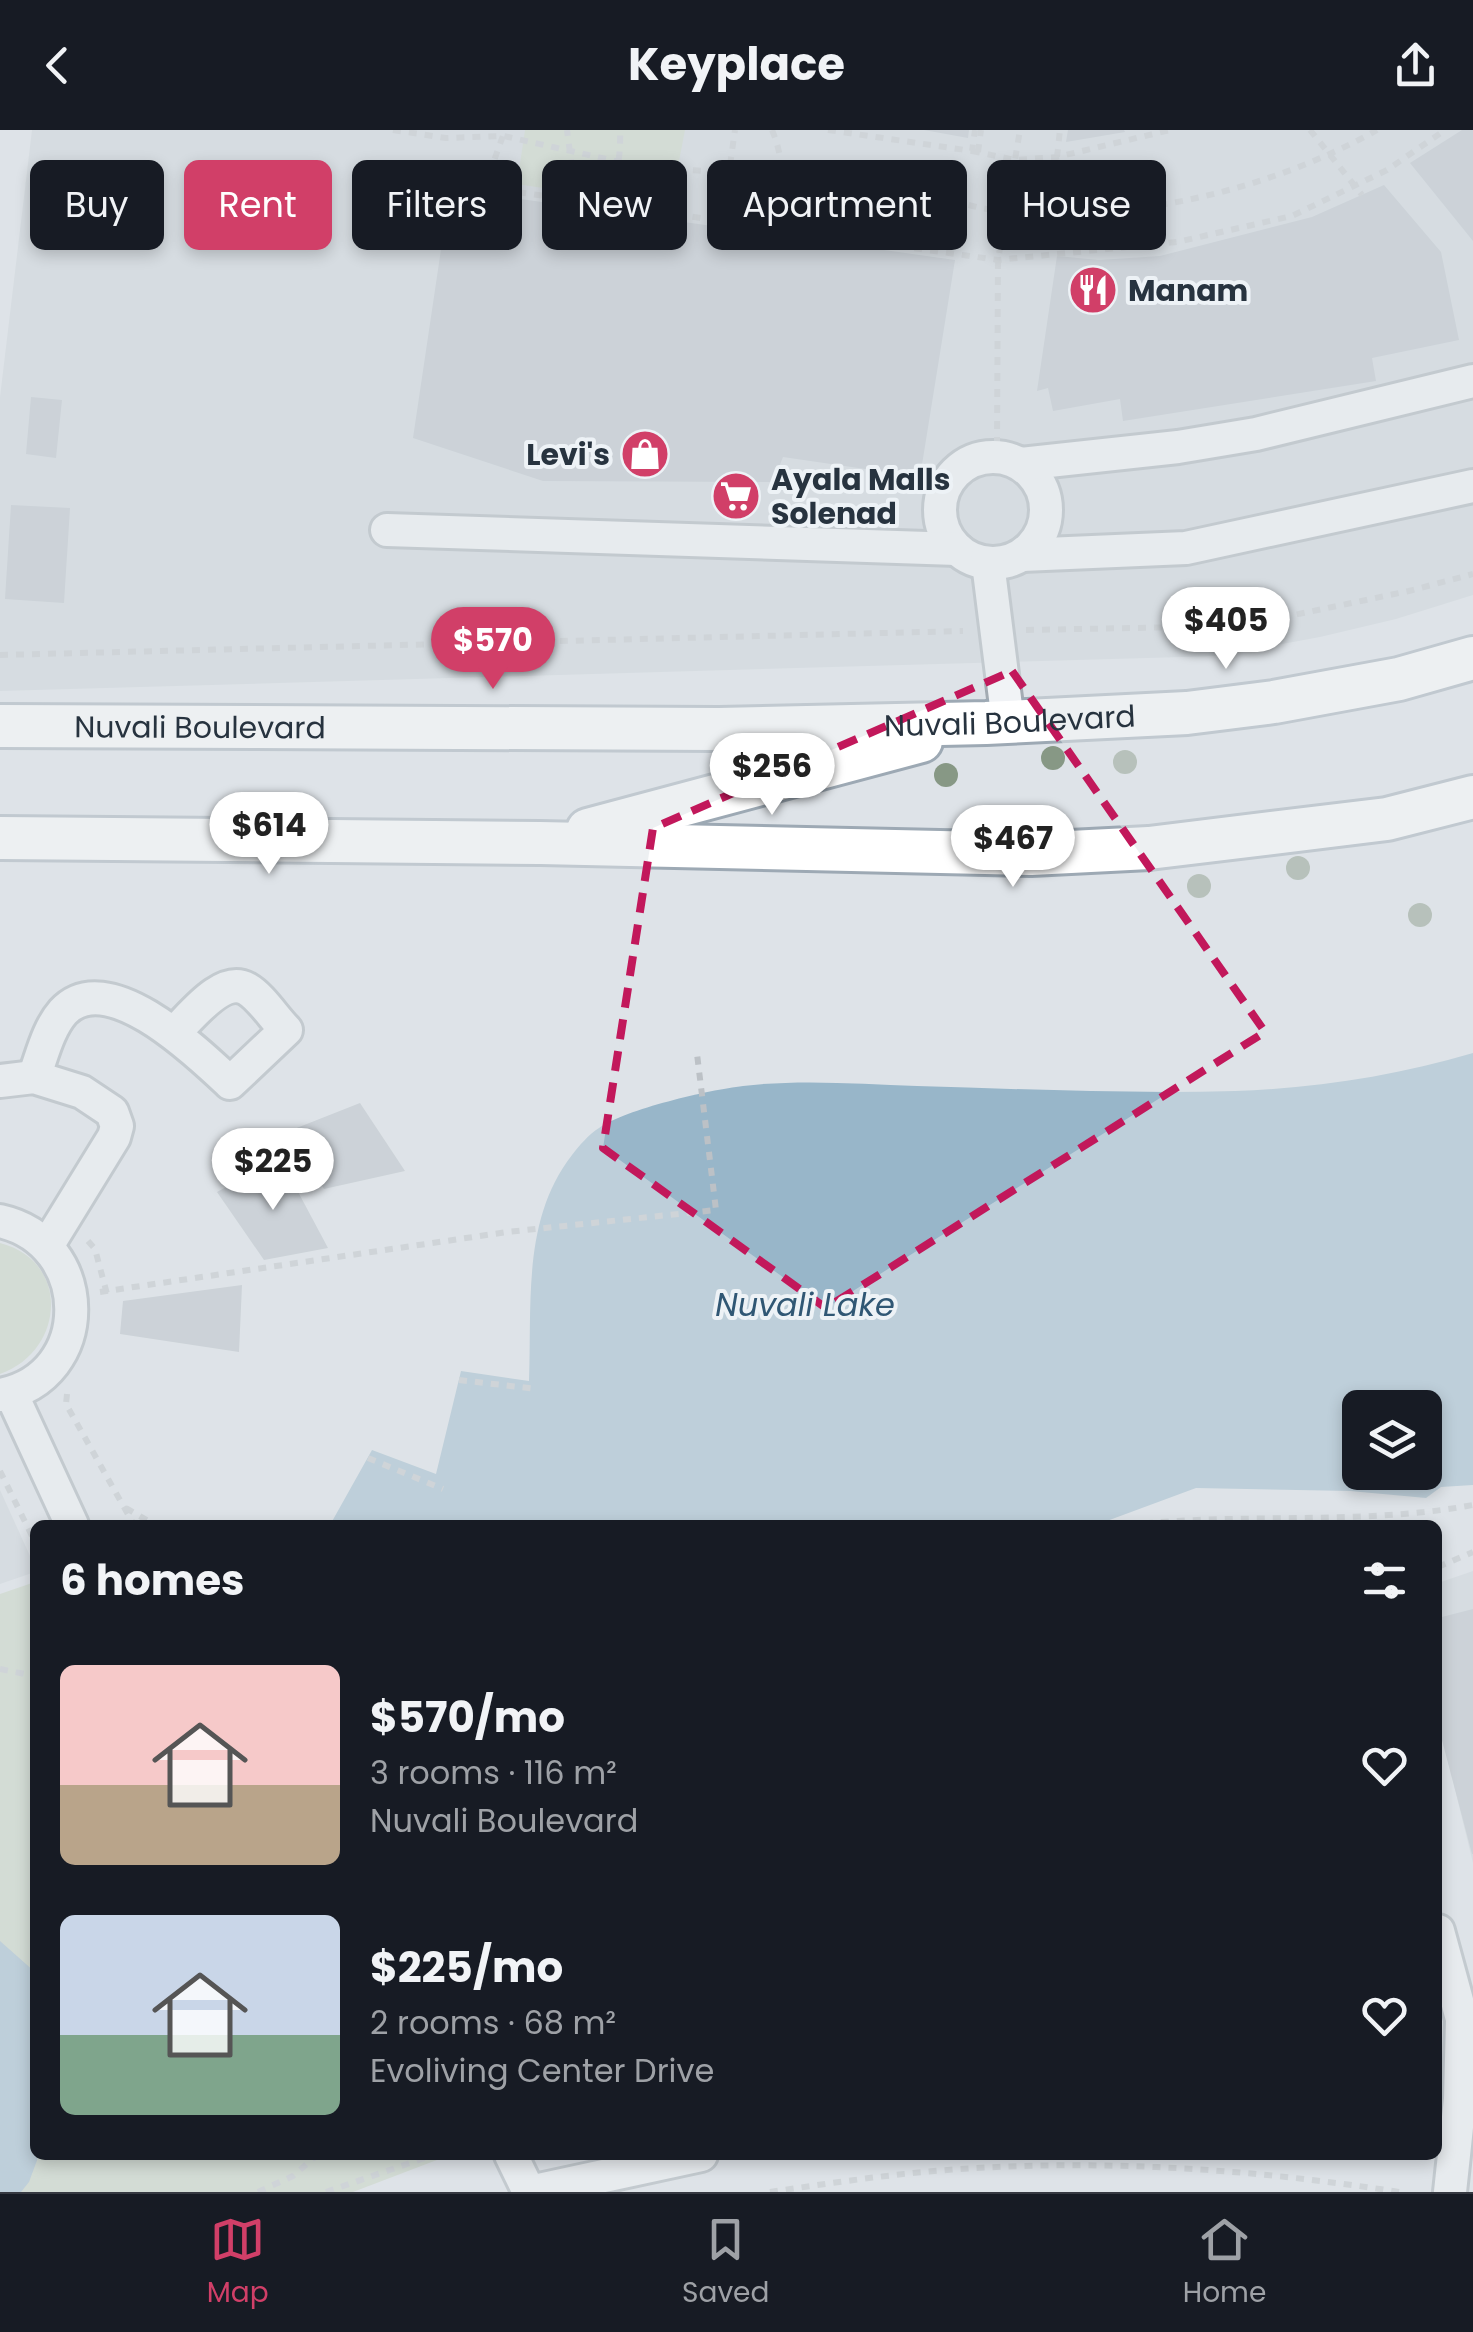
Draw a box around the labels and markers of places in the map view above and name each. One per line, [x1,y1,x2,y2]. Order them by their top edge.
restaurant icon: Manam [1067,264,1119,316]
place label: Manam [1128,269,1248,312]
shop icon: Levi's [619,428,671,480]
place label: Levi's [526,433,610,476]
place label: Ayala Malls Solenad [771,458,950,535]
supermarket icon: Ayala Malls Solenad [710,470,762,522]
pin: $405 [1167,587,1285,672]
pin: $570 [434,607,552,692]
pin: $256 [713,733,831,818]
pin: $614 [210,792,328,877]
pin: $467 [954,805,1072,890]
pin: $225 [214,1128,332,1213]

